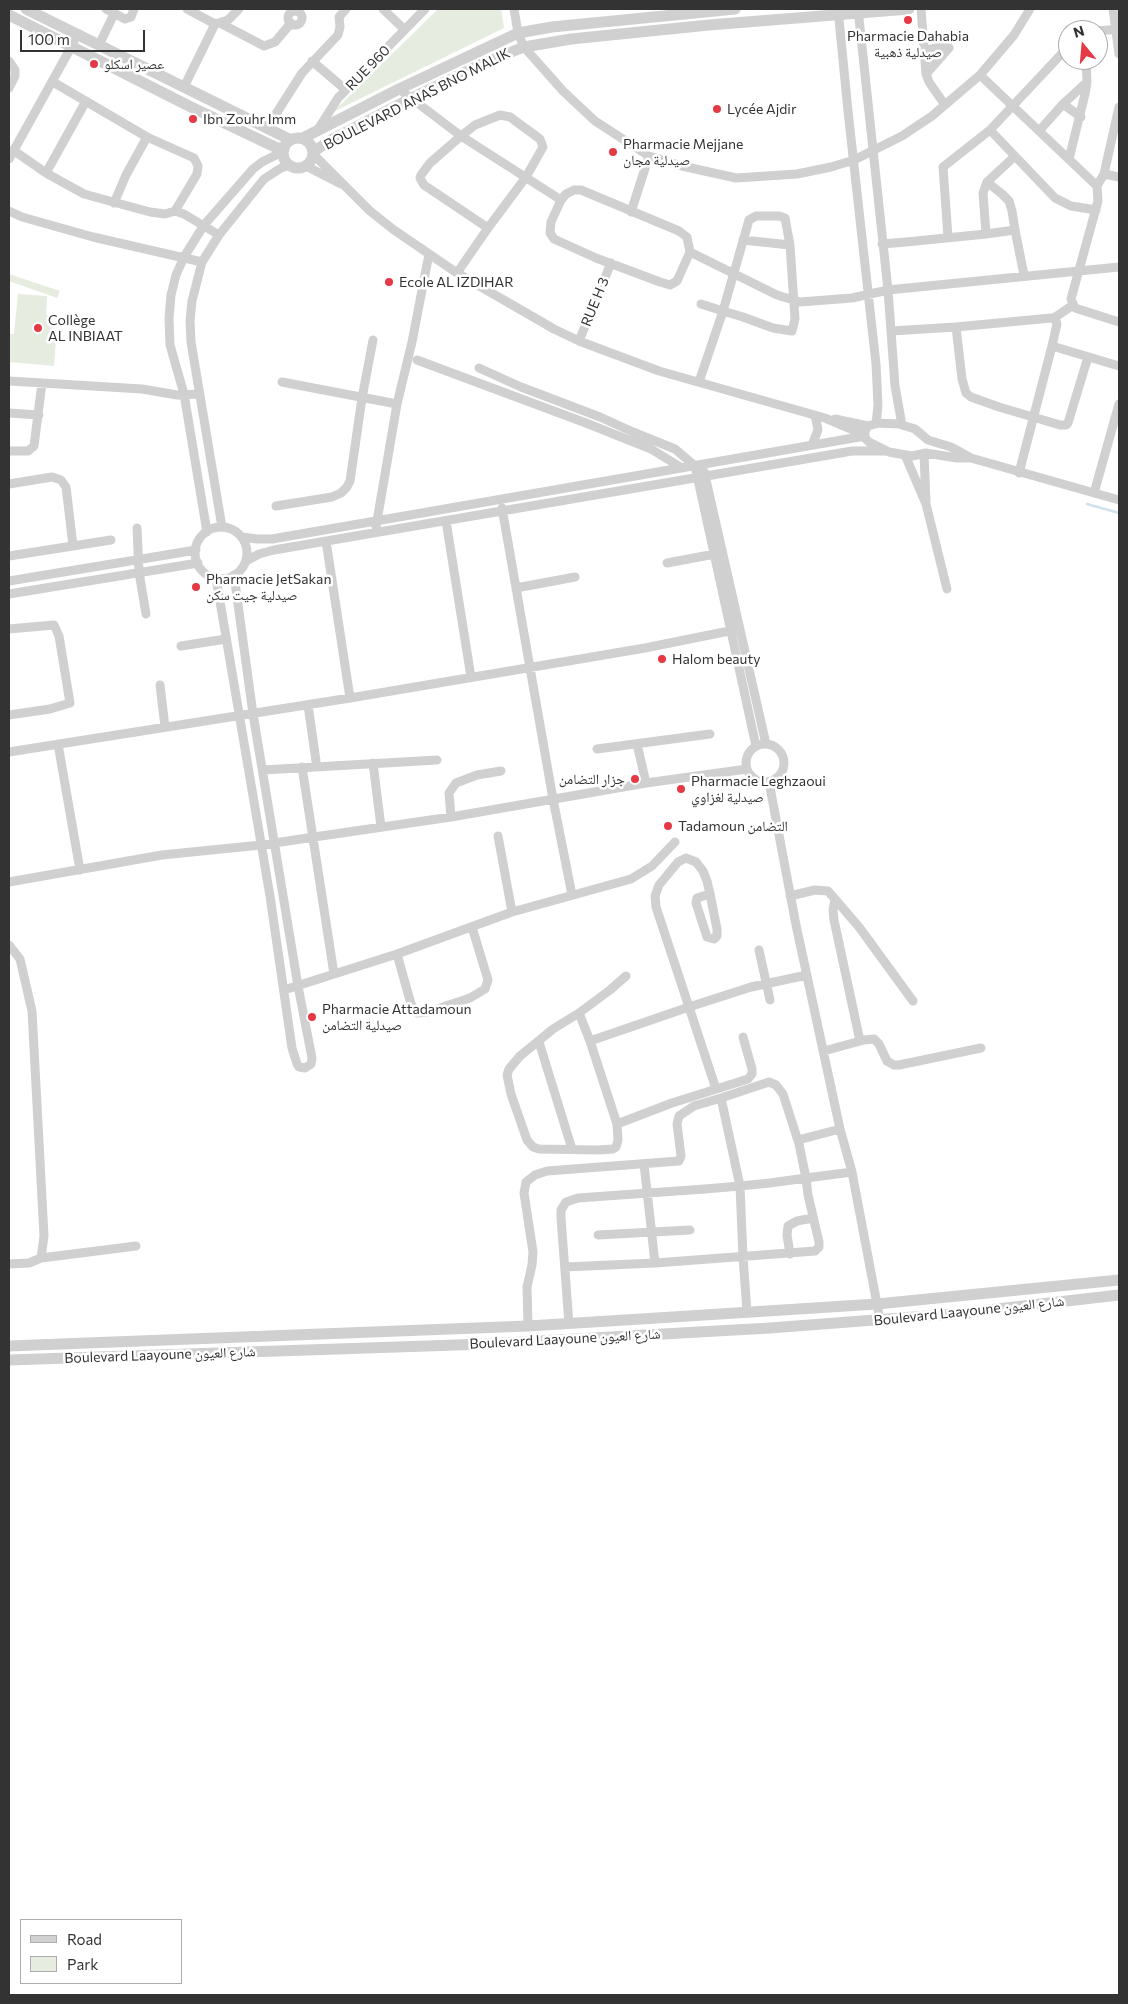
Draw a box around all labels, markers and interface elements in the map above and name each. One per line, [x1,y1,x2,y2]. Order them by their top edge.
marker: Pharmacie Dahabia صيدلية ذهبية [902,14,914,26]
scale bar [22,20,148,52]
north arrow [1058,20,1108,70]
text: N [1071,21,1086,41]
place label: Pharmacie Dahabia صيدلية ذهبية [847,28,969,60]
text: 100 m [28,30,70,48]
street label: RUE 960 [342,42,394,94]
street label: BOULEVARD ANAS BNO MALIK [321,45,513,153]
place label: عصير اسكلو [104,56,164,72]
marker: عصير اسكلو [88,58,100,70]
place label: Lycée Ajdir [727,101,796,117]
marker: Lycée Ajdir [711,103,723,115]
place label: Ibn Zouhr Imm [203,111,296,127]
marker: Ibn Zouhr Imm [187,113,199,125]
place label: Pharmacie Mejjane صيدلية مجان [623,136,743,168]
marker: Pharmacie Mejjane صيدلية مجان [607,146,619,158]
place label: Ecole AL IZDIHAR [399,274,514,290]
street label: RUE H 3 [578,275,612,329]
marker: Ecole AL IZDIHAR [383,276,395,288]
place label: Collège AL INBIAAT [48,312,123,344]
marker: Collège AL INBIAAT [32,322,44,334]
place label: Pharmacie JetSakan صيدلية جيت سكن [206,571,331,604]
marker: Pharmacie JetSakan صيدلية جيت سكن [190,581,202,593]
place label: Halom beauty [672,651,760,667]
marker: Halom beauty [656,653,668,665]
place label: جزار التضامن [559,771,625,787]
marker: جزار التضامن [629,773,641,785]
place label: Pharmacie Leghzaoui صيدلية لغزاوي [691,773,826,806]
marker: Pharmacie Leghzaoui صيدلية لغزاوي [675,783,687,795]
place label: Tadamoun التضامن [678,818,788,834]
marker: Tadamoun التضامن [662,820,674,832]
place label: Pharmacie Attadamoun صيدلية التضامن [322,1001,472,1034]
marker: Pharmacie Attadamoun صيدلية التضامن [306,1011,318,1023]
street label: Boulevard Laayoune شارع العيون [873,1293,1065,1329]
street label: Boulevard Laayoune شارع العيون [469,1326,661,1352]
street label: Boulevard Laayoune شارع العيون [64,1343,256,1367]
legend [20,1919,182,1984]
text: Road [67,1930,102,1948]
text: Park [67,1955,98,1973]

